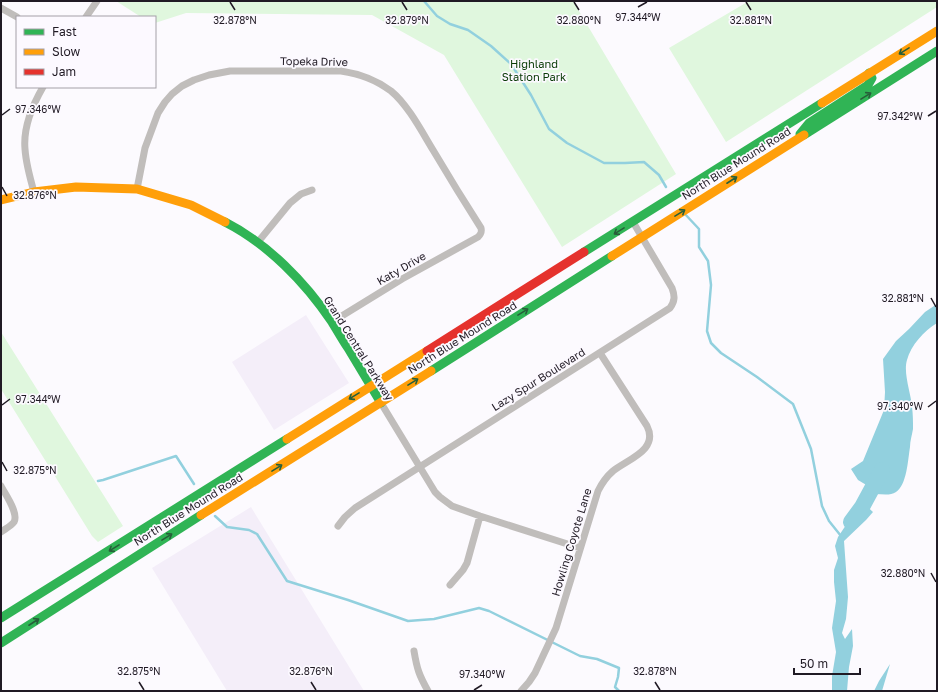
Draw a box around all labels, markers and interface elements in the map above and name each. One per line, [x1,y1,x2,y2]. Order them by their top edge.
text: 97.344°W [615,11,661,23]
text: 32.878°N [213,14,257,26]
text: 32.879°N [385,14,429,26]
text: 32.880°N [557,14,601,26]
text: 32.881°N [730,14,772,26]
legend [16,16,156,88]
text: Fast [52,24,77,39]
text: Slow [52,44,80,59]
one-way arrow [898,48,910,56]
street label: Topeka Drive [280,54,348,68]
park label: Highland Station Park [502,57,566,83]
text: Jam [52,64,76,79]
one-way arrow [860,92,871,100]
text: 97.346°W [15,103,61,115]
text: 97.342°W [877,110,923,122]
street label: North Blue Mound Road [679,124,793,202]
one-way arrow [726,176,738,184]
text: 32.876°N [13,189,57,201]
one-way arrow [674,209,685,217]
one-way arrow [614,227,625,235]
street label: Katy Drive [374,249,428,287]
text: 32.881°N [882,292,924,304]
street label: Grand Central Parkway [321,293,397,403]
street label: North Blue Mound Road [405,298,519,376]
one-way arrow [517,308,529,316]
street label: Lazy Spur Boulevard [489,345,587,413]
one-way arrow [408,378,419,386]
one-way arrow [349,392,360,400]
text: 97.344°W [15,393,61,405]
text: 97.340°W [877,400,923,412]
one-way arrow [271,463,283,471]
text: 32.875°N [13,464,57,476]
street label: North Blue Mound Road [131,470,245,548]
street label: Howling Coyote Lane [548,486,594,598]
one-way arrow [161,532,173,540]
one-way arrow [108,543,119,552]
text: 32.880°N [881,567,925,579]
one-way arrow [28,618,39,626]
scale bar [794,650,860,676]
text: 50 m [800,656,828,671]
text: 32.875°N [117,665,161,677]
text: 32.876°N [289,665,333,677]
text: 32.878°N [633,665,677,677]
text: 97.340°W [459,668,505,680]

